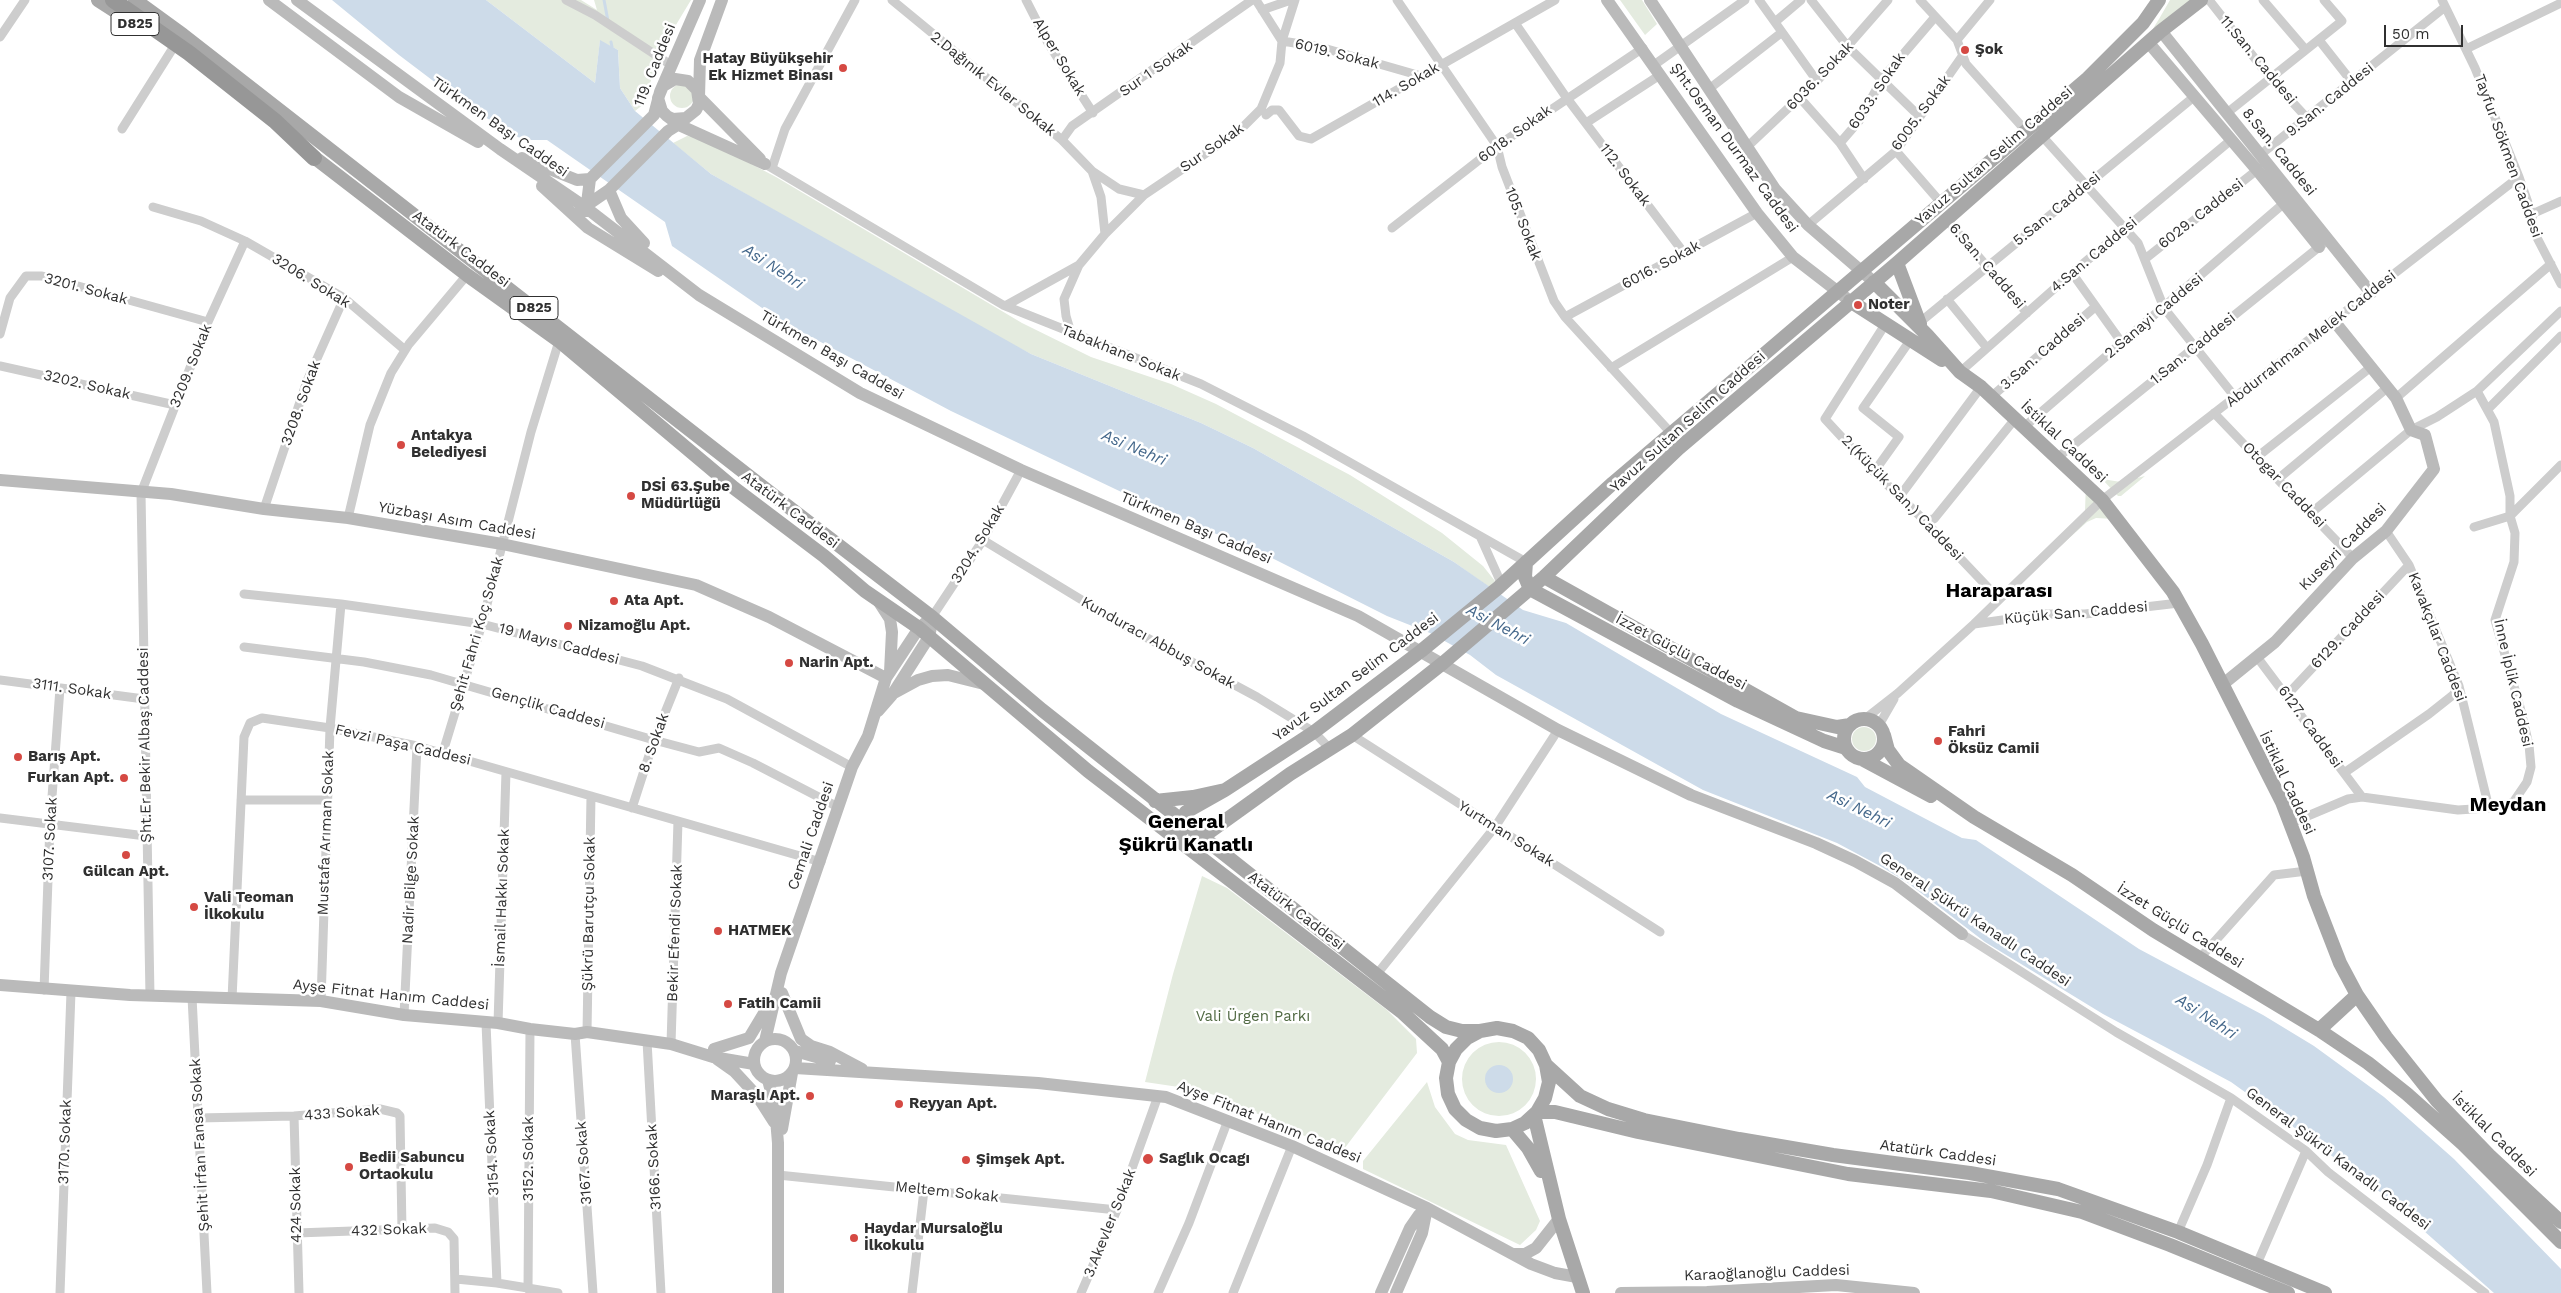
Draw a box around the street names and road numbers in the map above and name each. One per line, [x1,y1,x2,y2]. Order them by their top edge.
road number: D825 [111,12,159,36]
street label: 11.San. Caddesi [2216,12,2300,108]
street label: Alper Sokak [1029,15,1089,99]
street label: 119. Caddesi [630,21,680,109]
street label: 2.Dağınık Evler Sokak [927,28,1059,140]
street label: 6019. Sokak [1293,35,1381,73]
street label: Sur 1 Sokak [1116,37,1196,101]
street label: 6036. Sokak [1783,38,1857,114]
street label: 6033. Sokak [1845,49,1909,133]
street label: 114. Sokak [1370,59,1442,111]
street label: 9.San. Caddesi [2283,59,2377,141]
street label: Şht.Osman Durmaz Caddesi [1666,60,1802,236]
street label: 6005. Sokak [1887,71,1955,155]
street label: Tayfur Sökmen Caddesi [2470,72,2546,240]
street label: Türkmen Başı Caddesi [428,73,572,181]
street label: Yavuz Sultan Selim Caddesi [1912,83,2076,229]
street label: 6018. Sokak [1475,101,1555,167]
street label: 8.San. Caddesi [2238,104,2320,200]
street label: Sur Sokak [1177,119,1247,177]
street label: 112. Sokak [1596,140,1654,210]
street label: 5.San. Caddesi [2010,168,2104,250]
street label: 6029. Caddesi [2155,175,2247,253]
street label: 105. Sokak [1501,185,1545,263]
street label: Atatürk Caddesi [409,207,513,291]
street label: 4.San. Caddesi [2047,214,2141,296]
street label: 6.San. Caddesi [1945,219,2029,313]
street label: 6016. Sokak [1619,237,1703,293]
street label: 3206. Sokak [268,250,354,312]
street label: Abdurrahman Melek Caddesi [2222,267,2400,411]
street label: 3201. Sokak [42,269,130,309]
street label: 2.Sanayi Caddesi [2101,270,2207,362]
road number: D825 [510,296,558,320]
street label: Türkmen Başı Caddesi [757,307,907,403]
street label: 1.San. Caddesi [2147,309,2239,389]
street label: 3.San. Caddesi [1997,310,2089,394]
street label: 3209. Sokak [166,321,216,411]
street label: Tabakhane Sokak [1059,321,1183,385]
street label: Yavuz Sultan Selim Caddesi [1607,348,1769,496]
street label: 3208. Sokak [277,358,325,448]
street label: 3202. Sokak [42,366,132,404]
street label: İstiklal Caddesi [2017,397,2111,487]
street label: 2.(Küçük San.) Caddesi [1837,431,1967,565]
street label: Otogar Caddesi [2239,438,2329,532]
street label: Atatürk Caddesi [738,468,842,552]
street label: Türkmen Başı Caddesi [1118,488,1274,568]
street label: Yüzbaşı Asım Caddesi [377,498,537,544]
street label: Kuseyri Caddesi [2296,500,2390,594]
street label: 3204. Sokak [947,501,1009,587]
street label: Şehit Fahri Koç Sokak [446,555,508,713]
street label: Kavakçılar Caddesi [2404,570,2470,704]
street label: 6129. Caddesi [2307,587,2389,673]
street label: Kunduracı Abbuş Sokak [1078,593,1238,693]
street label: Küçük San. Caddesi [2003,598,2149,628]
street label: Yavuz Sultan Selim Caddesi [1270,609,1442,745]
street label: İzzet Güçlü Caddesi [1612,610,1750,694]
street label: İnne İplik Caddesi [2490,617,2536,749]
street label: 19 Mayıs Caddesi [497,619,621,669]
street label: Şht.Er Bekir Albaş Caddesi [134,647,156,843]
street label: 3111. Sokak [31,675,113,703]
street label: 6127. Caddesi [2274,682,2346,772]
street label: Gençlik Caddesi [489,683,607,733]
street label: 8. Sokak [635,711,673,775]
street label: Fevzi Paşa Caddesi [333,721,473,769]
street label: İstiklal Caddesi [2255,728,2319,838]
street label: Mustafa Arıman Sokak [314,750,338,916]
street label: Cemali Caddesi [784,779,838,893]
street label: 3107. Sokak [39,797,61,881]
street label: Yurtman Sokak [1455,797,1557,871]
street label: Nadir Bilge Sokak [399,816,423,944]
street label: İsmail Hakkı Sokak [491,829,513,967]
street label: Şükrü Barutçu Sokak [579,837,599,991]
street label: General Şükrü Kanadlı Caddesi [1876,849,2074,991]
street label: Bekir Efendi Sokak [664,864,686,1002]
street label: Atatürk Caddesi [1244,868,1348,954]
street label: İzzet Güçlü Caddesi [2113,880,2247,972]
street label: Ayşe Fitnat Hanım Caddesi [292,976,490,1014]
street label: Şehit İrfan Fansa Sokak [186,1058,214,1232]
street label: Ayşe Fitnat Hanım Caddesi [1174,1077,1364,1167]
street label: General Şükrü Kanadlı Caddesi [2242,1084,2434,1234]
street label: İstiklal Caddesi [2448,1089,2540,1181]
street label: 3170. Sokak [55,1099,75,1185]
street label: 433 Sokak [304,1101,380,1125]
street label: 3154. Sokak [481,1110,503,1196]
street label: 3152. Sokak [520,1116,538,1202]
street label: 3167. Sokak [572,1121,596,1205]
street label: 3166. Sokak [643,1124,665,1210]
street label: Atatürk Caddesi [1879,1136,1997,1170]
street label: 3.Akevler Sokak [1080,1166,1140,1280]
street label: 424 Sokak [286,1167,306,1243]
street label: Meltem Sokak [894,1178,1000,1206]
street label: 432 Sokak [351,1220,427,1240]
street label: Karaoğlanoğlu Caddesi [1684,1261,1850,1285]

